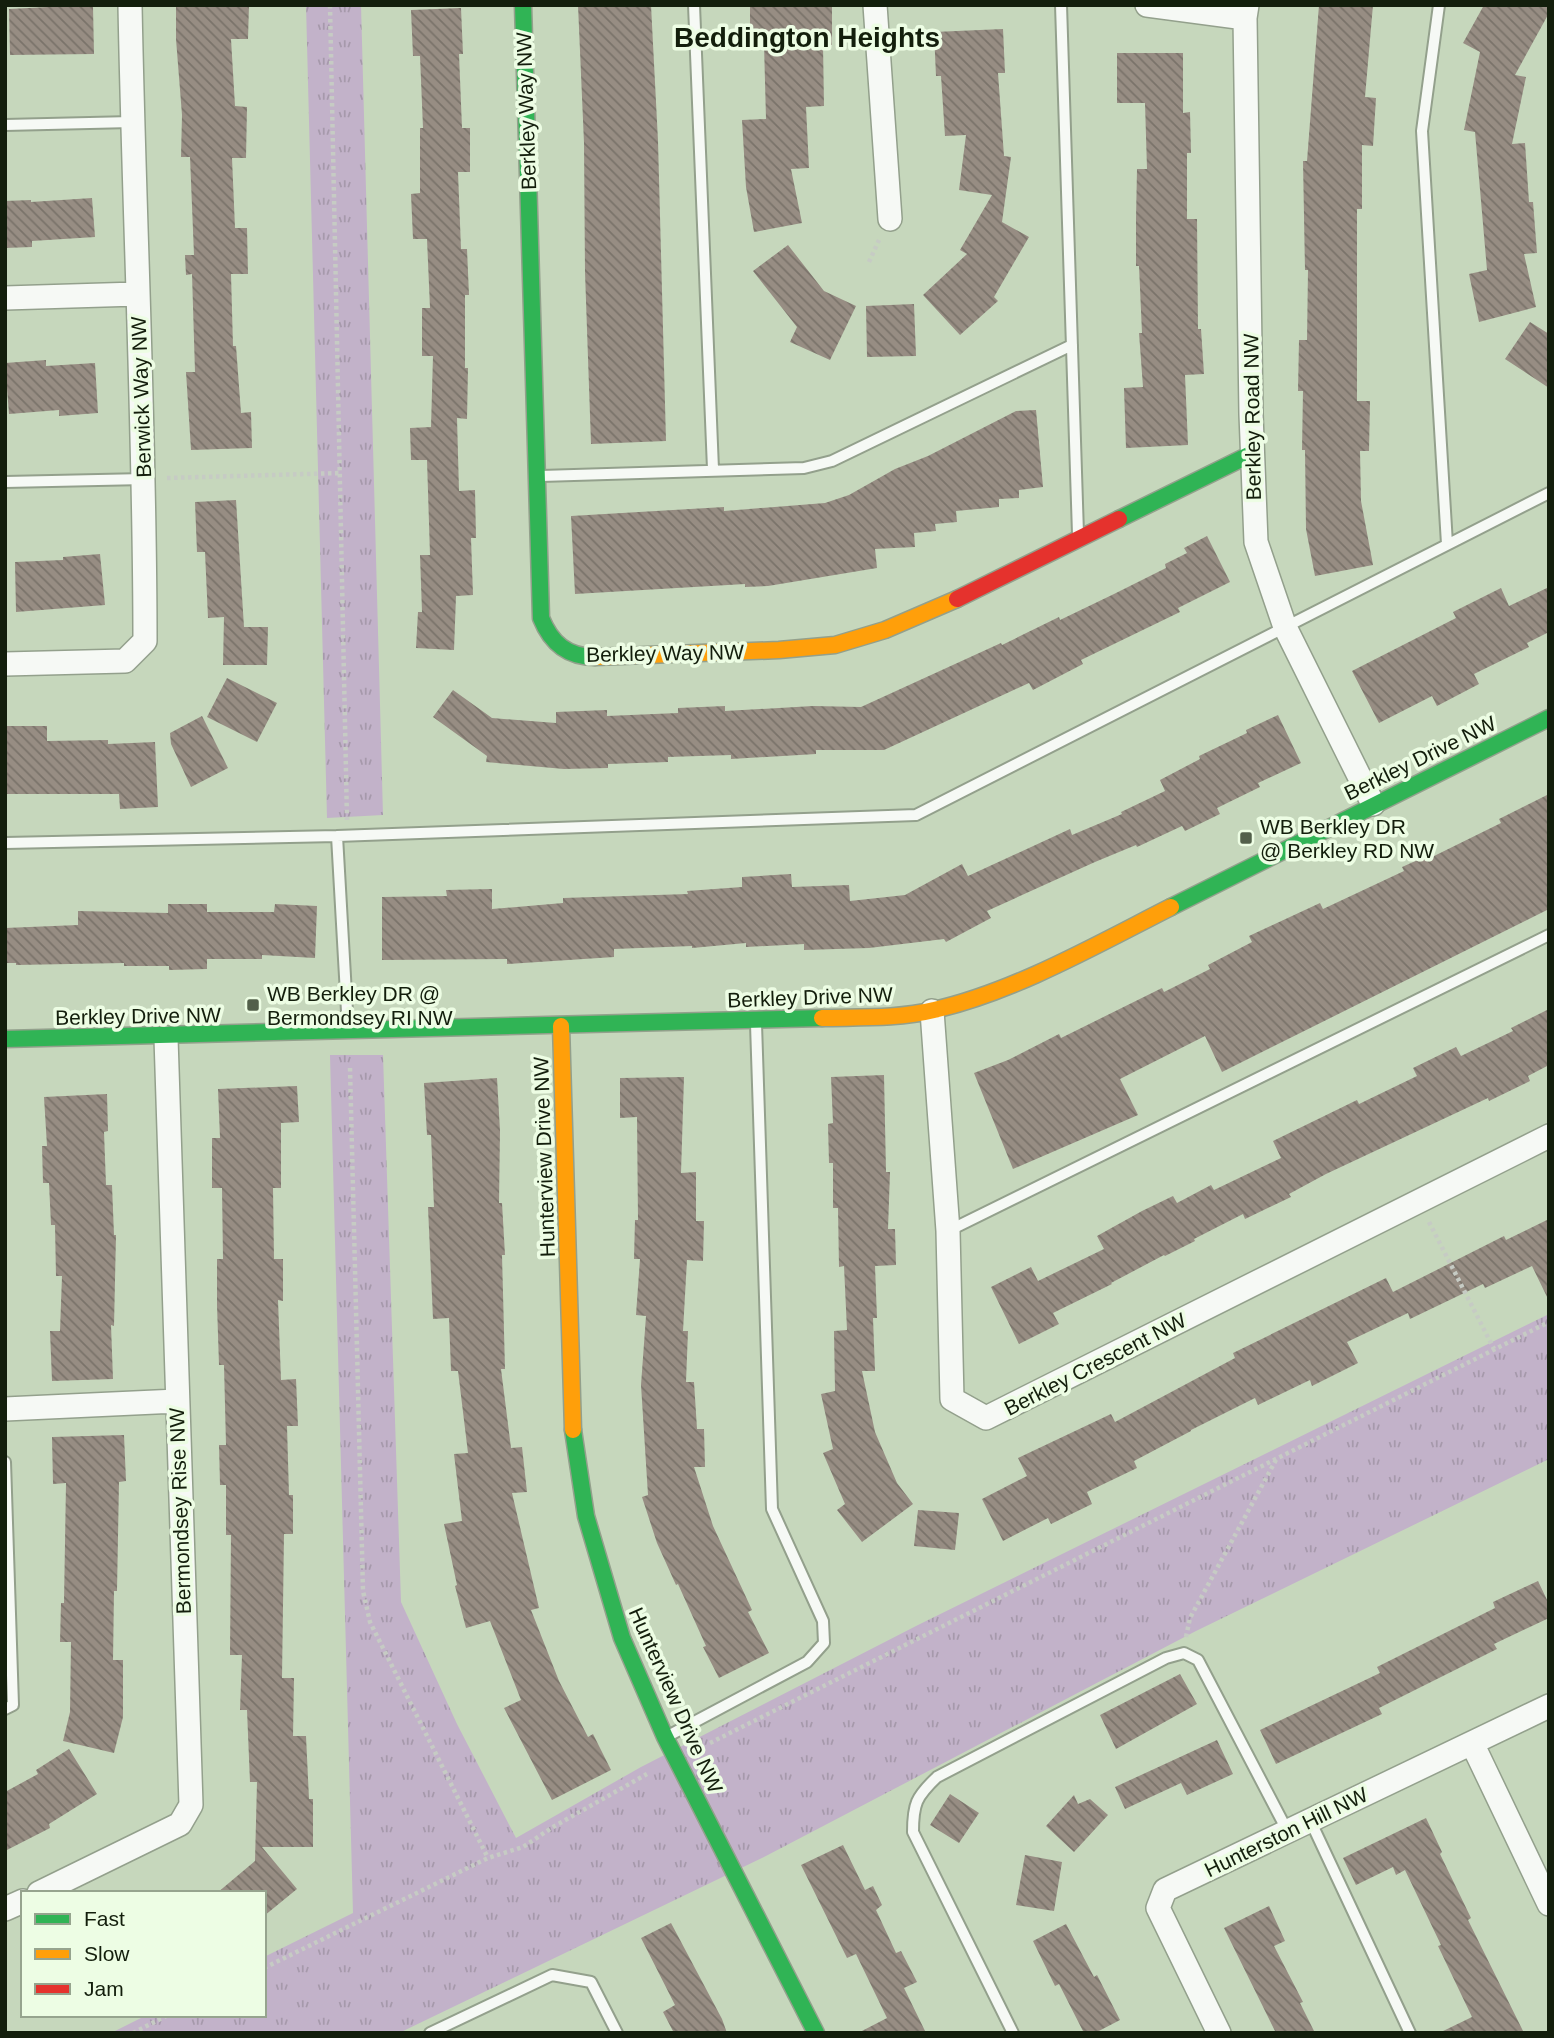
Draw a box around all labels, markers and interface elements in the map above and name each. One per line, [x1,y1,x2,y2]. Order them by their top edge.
district label: Beddington Heights [674,22,940,53]
street label: Berkley Way NW [512,32,540,190]
street label: Berwick Way NW [127,316,155,478]
street label: Berkley Road NW [1239,333,1265,501]
street label: Berkley Way NW [586,640,744,666]
street label: Berkley Drive NW [1340,711,1500,805]
place label: WB Berkley DR @ Berkley RD NW [1260,815,1434,862]
marker: WB Berkley DR @ Berkley RD NW [1238,830,1254,846]
place label: WB Berkley DR @ Bermondsey RI NW [267,982,453,1029]
street label: Berkley Drive NW [727,983,893,1011]
marker: WB Berkley DR @ Bermondsey RI NW [245,997,261,1013]
street label: Berkley Drive NW [55,1003,221,1029]
street label: Hunterview Drive NW [529,1056,559,1258]
street label: Berkley Crescent NW [1000,1308,1190,1420]
street label: Bermondsey Rise NW [165,1407,195,1615]
street label: Hunterview Drive NW [625,1604,727,1797]
street label: Hunterston Hill NW [1201,1782,1371,1881]
legend [21,1891,266,2017]
text: Fast [84,1907,125,1930]
text: Slow [84,1942,130,1965]
text: Jam [84,1977,124,2000]

